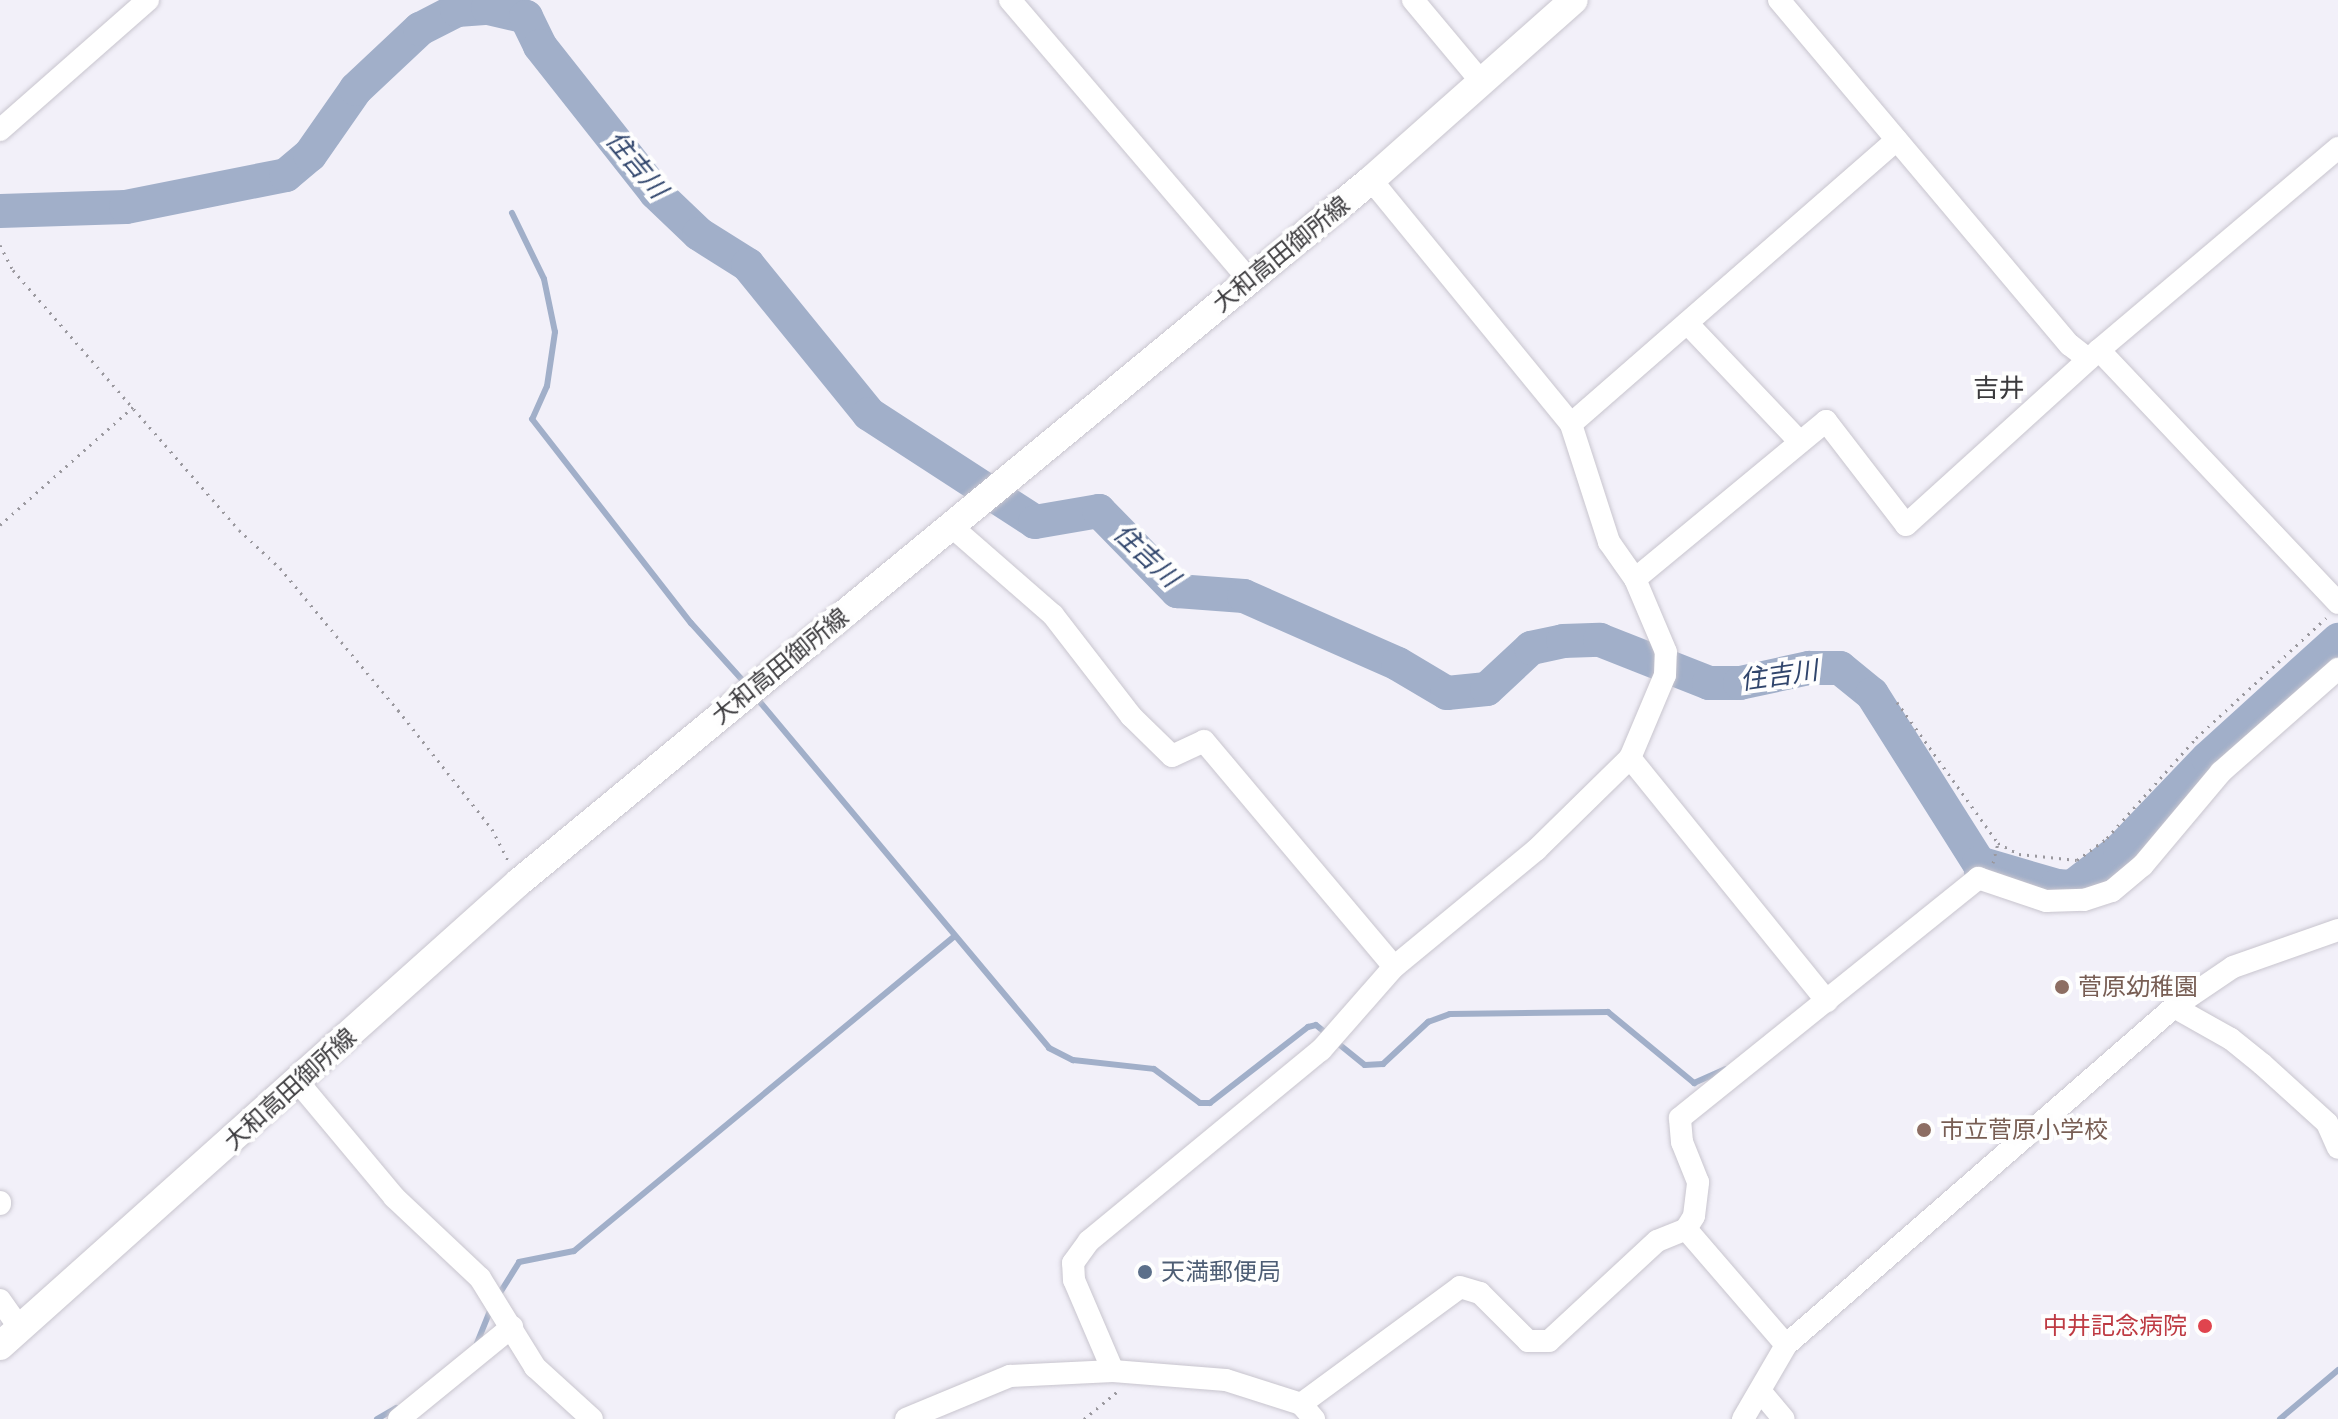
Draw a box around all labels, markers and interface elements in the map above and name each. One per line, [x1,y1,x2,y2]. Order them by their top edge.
water label: 住吉川 [599,125,673,205]
street label: 大和高田御所線 [1207,190,1355,318]
district label: 吉井 [1973,373,2025,405]
water label: 住吉川 [1107,518,1185,594]
street label: 大和高田御所線 [706,602,854,730]
water label: 住吉川 [1738,655,1820,697]
place label: 菅原幼稚園 [2078,973,2198,1001]
marker: 菅原幼稚園 [2053,978,2071,996]
street label: 大和高田御所線 [218,1022,362,1156]
place label: 市立菅原小学校 [1940,1116,2108,1144]
marker: 市立菅原小学校 [1915,1121,1933,1139]
place label: 天満郵便局 [1161,1258,1281,1286]
marker: 天満郵便局 [1136,1263,1154,1281]
place label: 中井記念病院 [2043,1312,2187,1340]
marker: 中井記念病院 [2194,1315,2216,1337]

